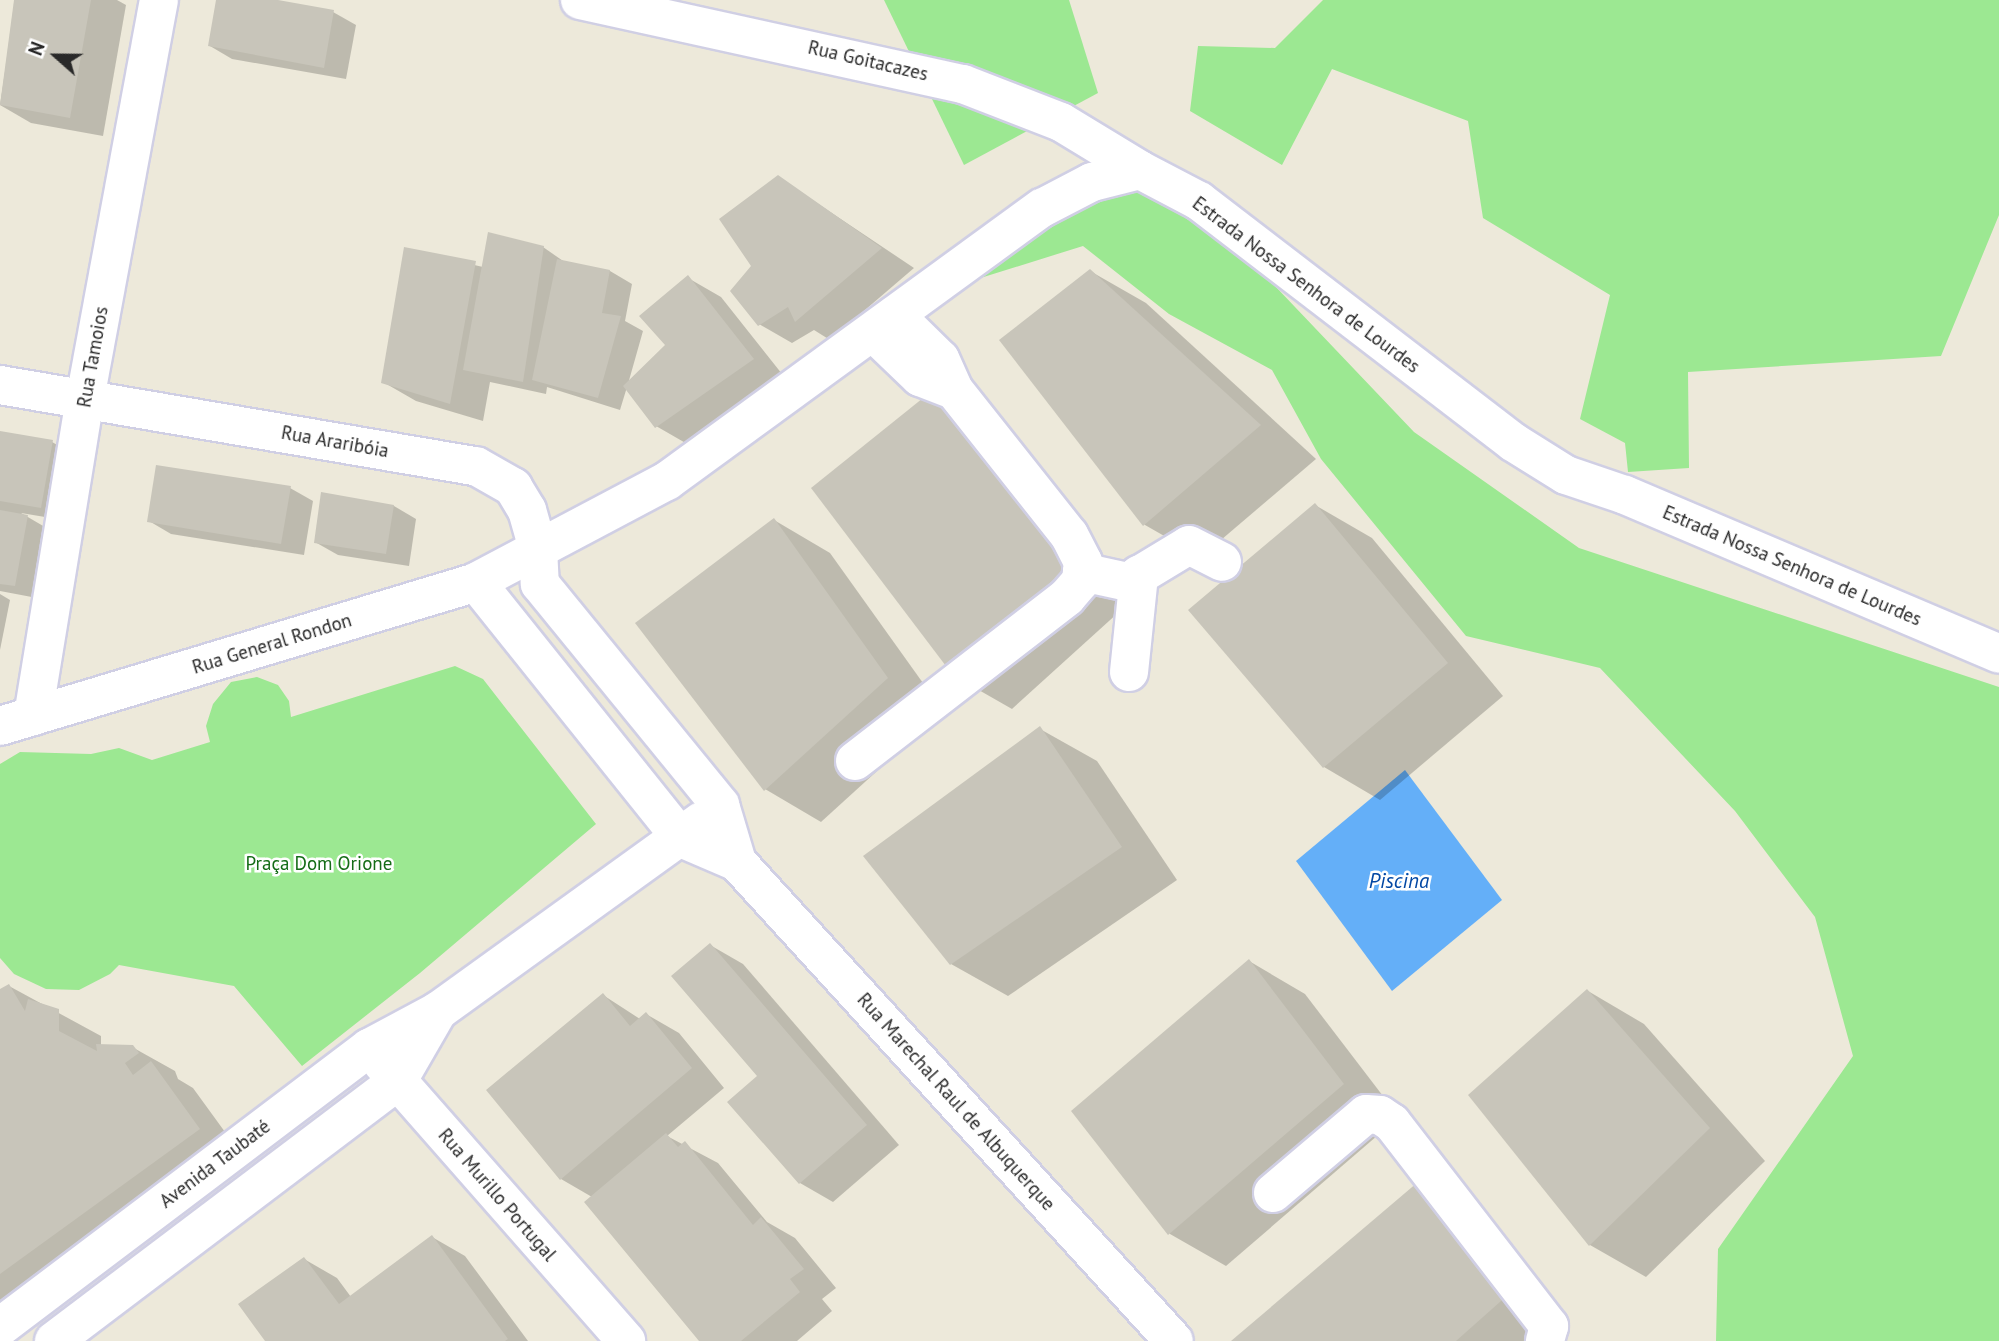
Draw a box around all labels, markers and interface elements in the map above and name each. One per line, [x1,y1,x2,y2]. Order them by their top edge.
north arrow [21,21,91,91]
street label: Rua Goitacazes [806,36,930,86]
text: N [23,38,50,59]
street label: Estrada Nossa Senhora de Lourdes [1188,192,1424,378]
street label: Rua Tamoios [73,304,113,410]
street label: Rua Araribóia [279,421,391,463]
street label: Estrada Nossa Senhora de Lourdes [1659,501,1925,631]
street label: Rua General Rondon [190,609,354,679]
park label: Praça Dom Orione [246,853,392,875]
water label: Piscina [1369,868,1429,894]
street label: Rua Marechal Raul de Albuquerque [852,988,1060,1216]
street label: Avenida Taubaté [155,1115,275,1213]
street label: Rua Murillo Portugal [433,1124,561,1266]

